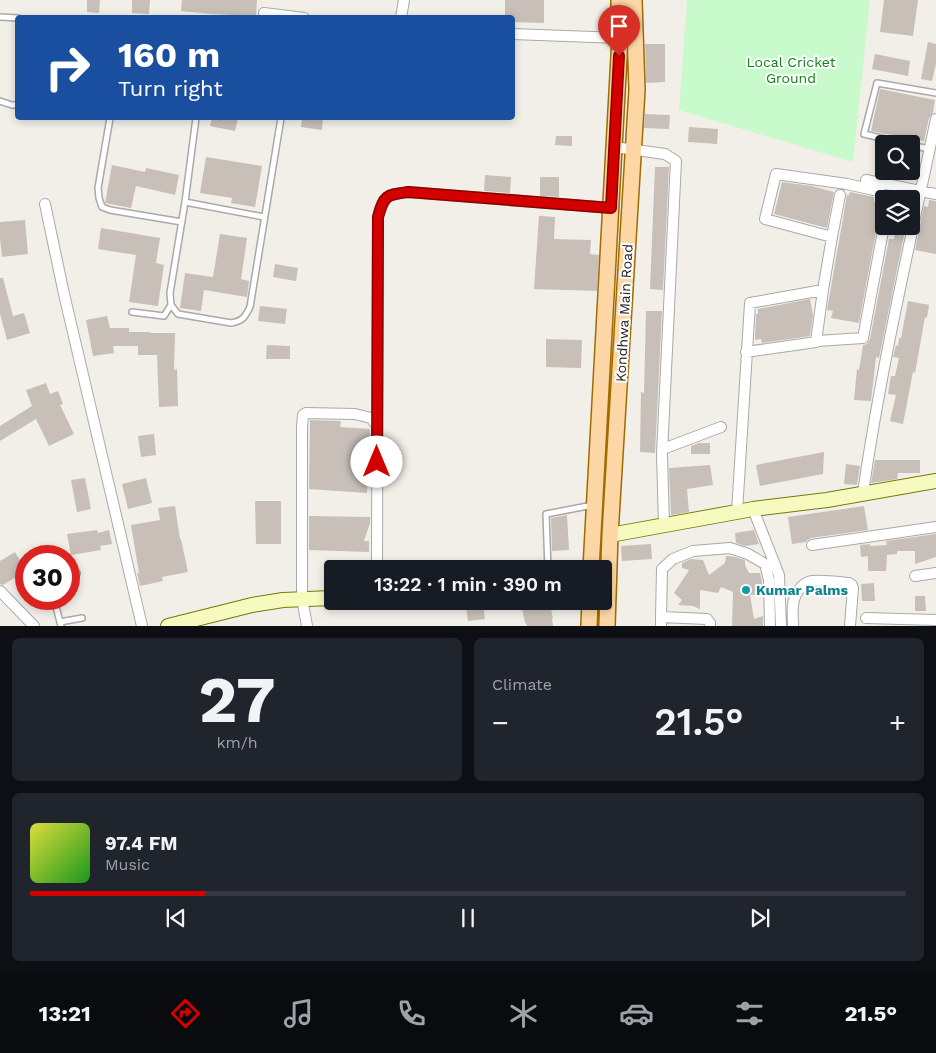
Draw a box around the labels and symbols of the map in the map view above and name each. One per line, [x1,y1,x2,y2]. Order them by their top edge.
pin [598,5,640,56]
park label: Local Cricket Ground [746,54,836,86]
street label: Kondhwa Main Road [612,244,636,382]
position arrow [350,435,402,487]
speed limit sign: 30 [15,545,80,610]
place label: Kumar Palms [756,582,849,598]
marker: Kumar Palms [740,584,752,596]

